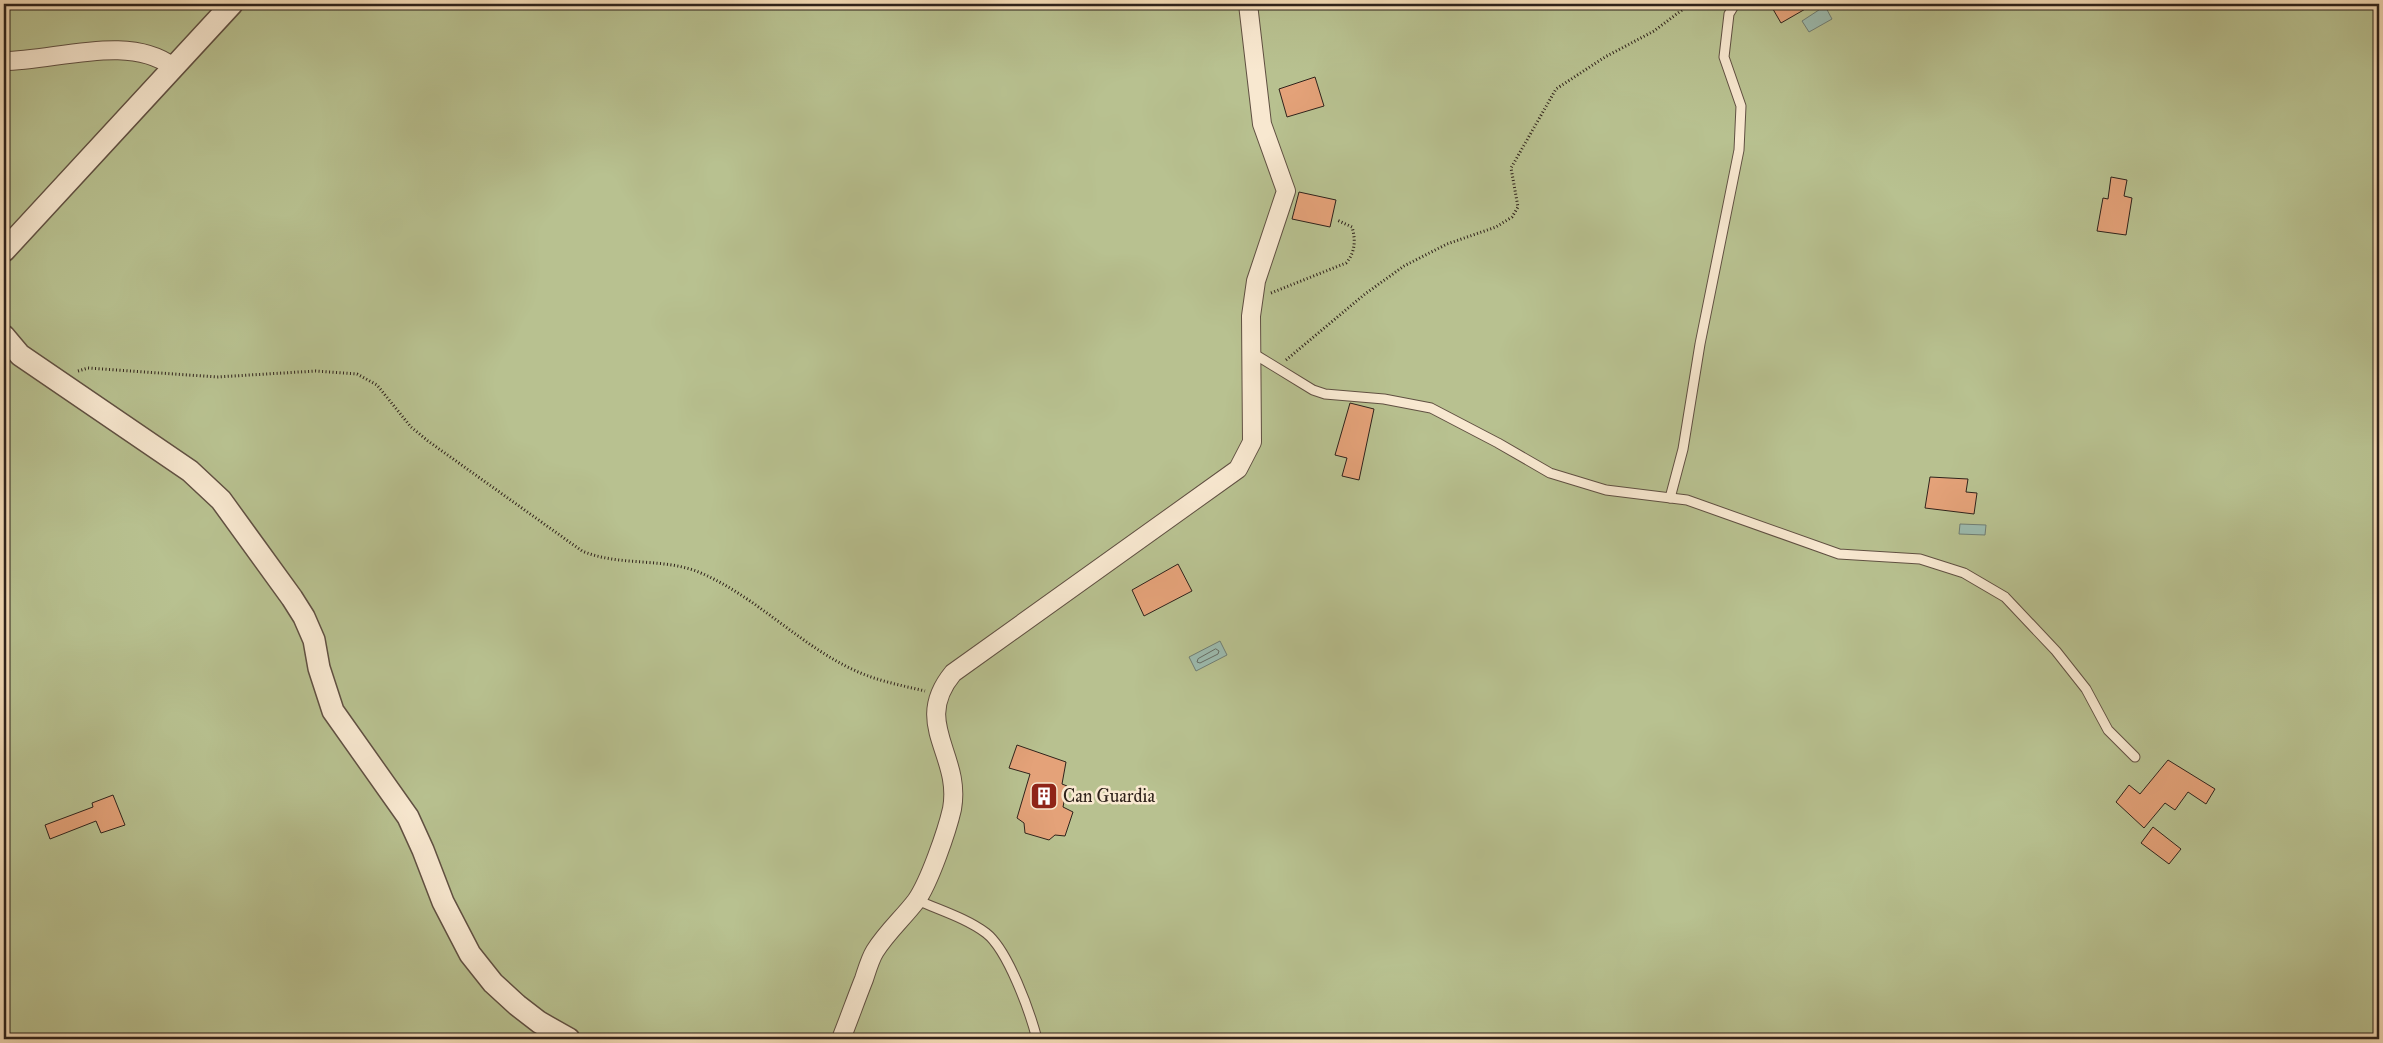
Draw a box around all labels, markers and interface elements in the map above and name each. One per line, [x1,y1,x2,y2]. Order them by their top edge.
building icon: Can Guardia [1029,781,1059,811]
place label: Can Guardia [1063,785,1155,807]

